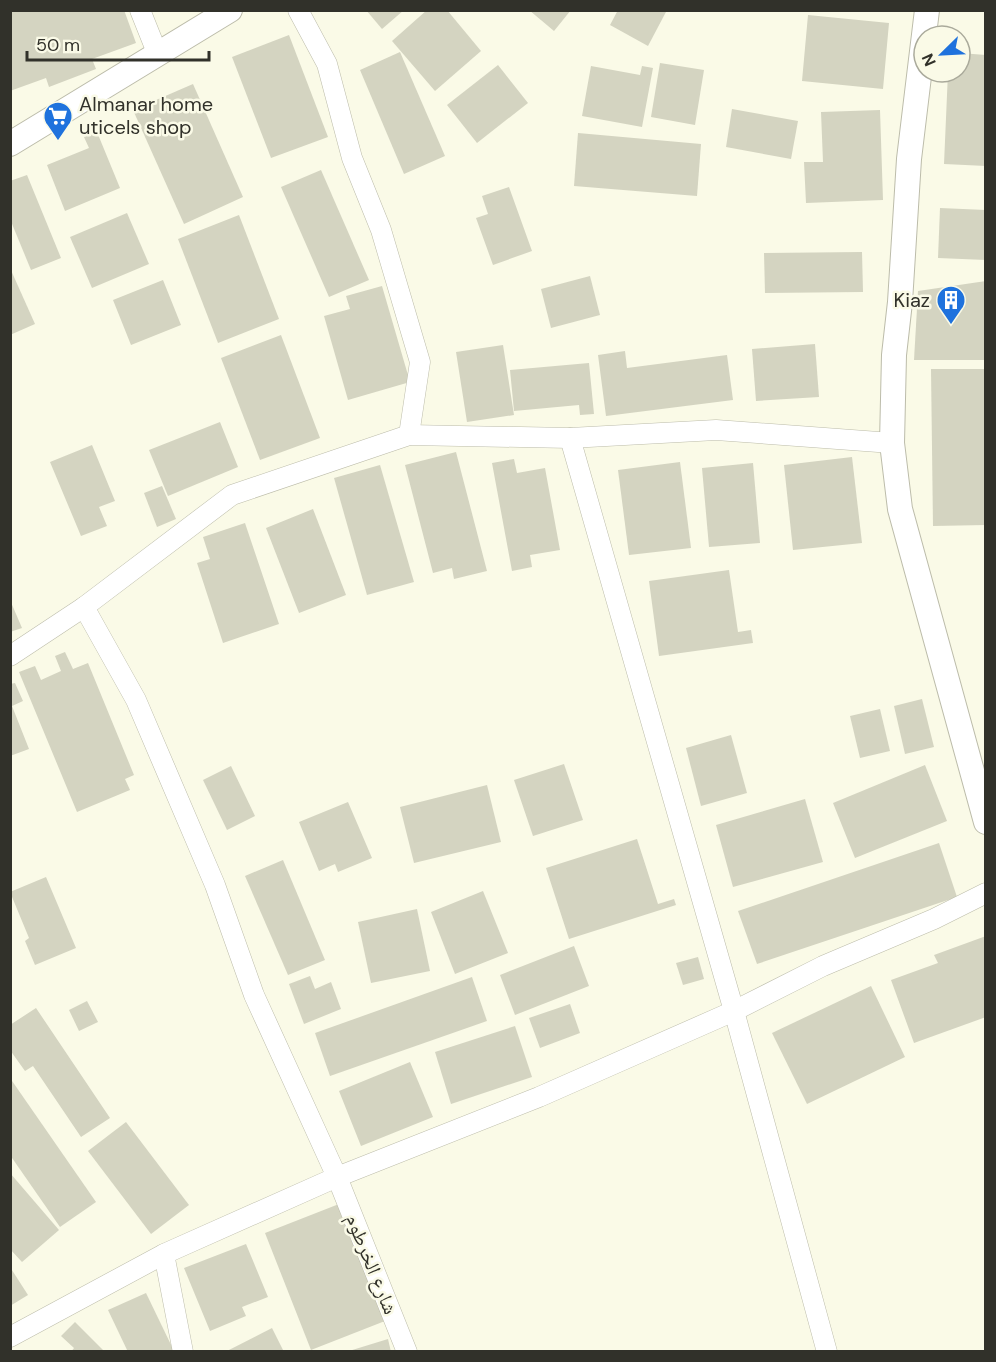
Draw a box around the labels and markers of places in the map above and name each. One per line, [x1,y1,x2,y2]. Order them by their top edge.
place label: Almanar home uticels shop [79,91,213,140]
supermarket icon: Almanar home uticels shop [42,100,74,142]
building icon: Kiaz [935,284,967,326]
place label: Kiaz [893,287,930,313]

